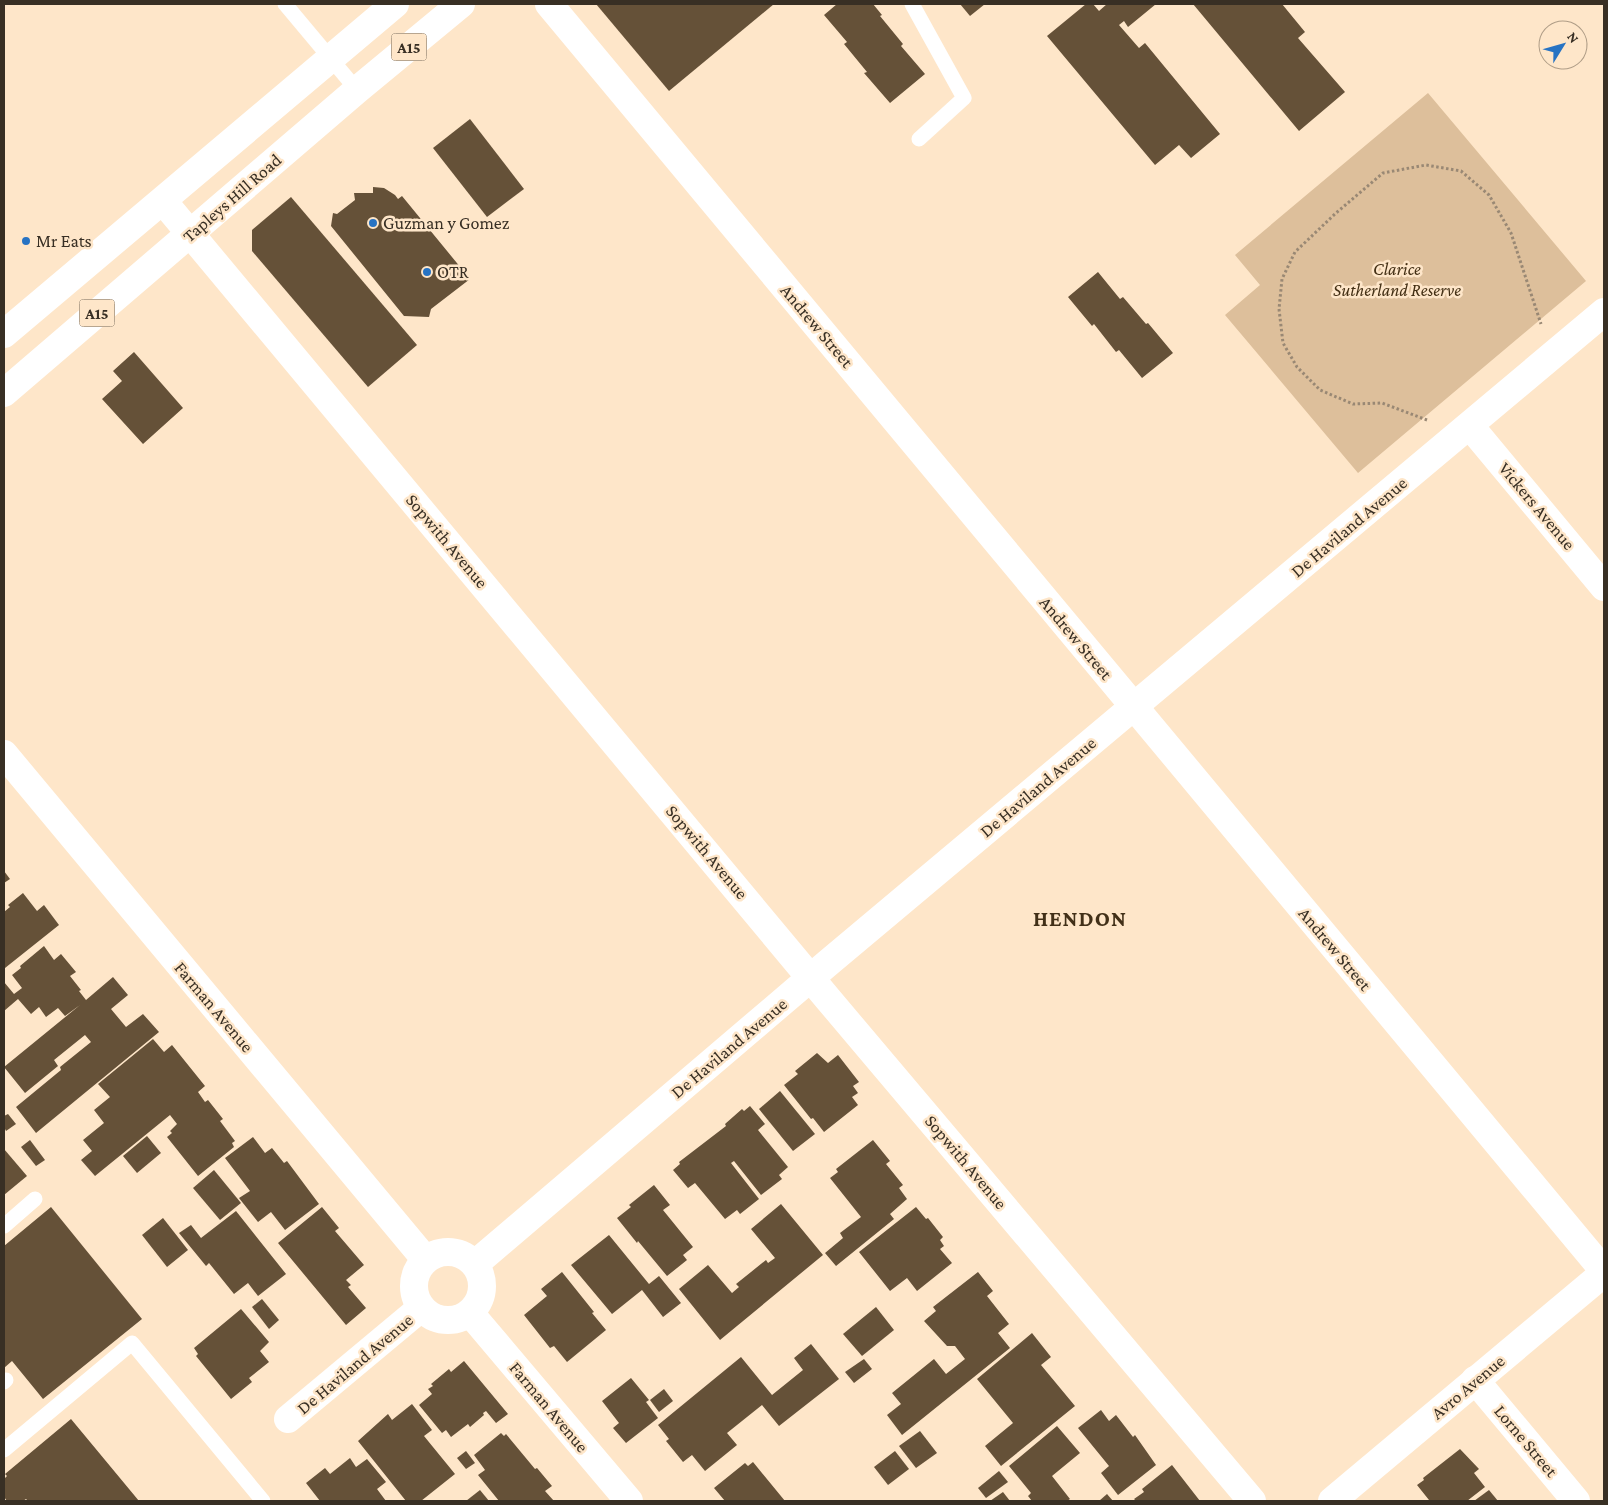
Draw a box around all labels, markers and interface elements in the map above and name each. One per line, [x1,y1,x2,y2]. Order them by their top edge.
north arrow [1538,20,1588,70]
text: N [1564,29,1583,46]
road number: A15 [392,34,426,61]
street label: Tapleys Hill Road [179,149,286,246]
place label: Guzman y Gomez [383,213,510,233]
marker: Guzman y Gomez [367,217,379,229]
place label: Mr Eats [36,231,92,251]
marker: Mr Eats [20,235,32,247]
park label: Clarice Sutherland Reserve [1333,259,1461,300]
place label: OTR [437,262,470,282]
marker: OTR [421,266,433,278]
street label: Andrew Street [777,280,858,372]
road number: A15 [80,300,114,326]
street label: Vickers Avenue [1495,458,1579,554]
street label: De Haviland Avenue [1287,473,1411,581]
street label: Sopwith Avenue [402,490,492,592]
street label: Andrew Street [1036,592,1117,684]
street label: De Haviland Avenue [976,733,1100,841]
street label: Sopwith Avenue [662,801,752,903]
street label: Andrew Street [1295,903,1376,995]
district label: HENDON [1033,906,1127,931]
street label: Farman Avenue [170,958,258,1056]
street label: De Haviland Avenue [667,994,791,1102]
street label: Sopwith Avenue [921,1111,1011,1213]
street label: De Haviland Avenue [293,1310,417,1418]
street label: Avro Avenue [1427,1351,1509,1423]
street label: Farman Avenue [505,1358,593,1456]
street label: Lorne Street [1490,1401,1562,1482]

